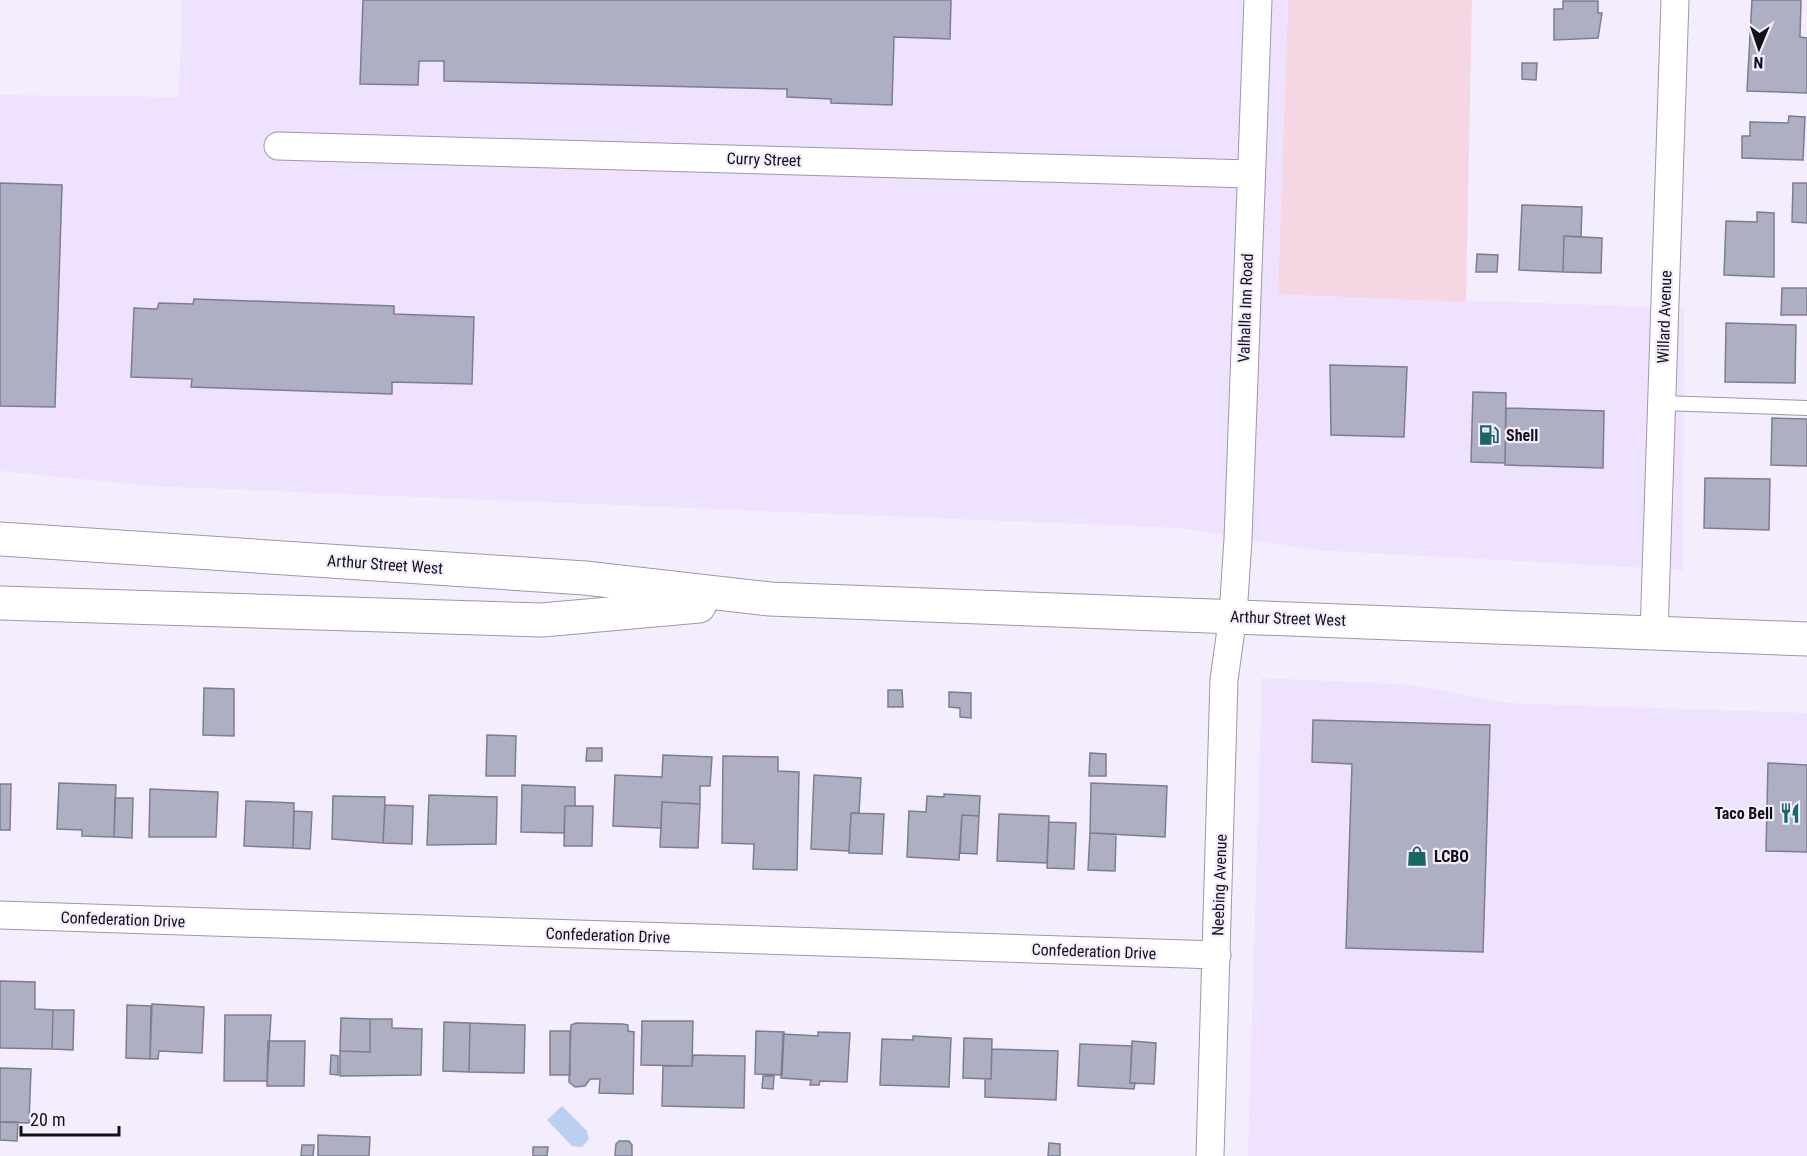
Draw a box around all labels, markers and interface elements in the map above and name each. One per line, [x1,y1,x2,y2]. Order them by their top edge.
north arrow [1729,18,1789,78]
text: N [1753,53,1764,72]
street label: Curry Street [726,149,802,170]
street label: Valhalla Inn Road [1234,253,1257,363]
street label: Willard Avenue [1653,270,1676,364]
fuel station icon: Shell [1477,423,1501,447]
place label: Shell [1506,426,1538,445]
street label: Arthur Street West [327,551,444,578]
street label: Arthur Street West [1230,607,1346,630]
restaurant icon: Taco Bell [1778,801,1802,825]
place label: Taco Bell [1714,804,1773,823]
street label: Neebing Avenue [1208,834,1231,936]
shop icon: LCBO [1405,844,1429,868]
place label: LCBO [1434,847,1469,866]
street label: Confederation Drive [60,908,186,931]
street label: Confederation Drive [545,924,671,947]
street label: Confederation Drive [1031,940,1157,963]
scale bar [21,1099,118,1137]
text: 20 m [30,1109,65,1130]

